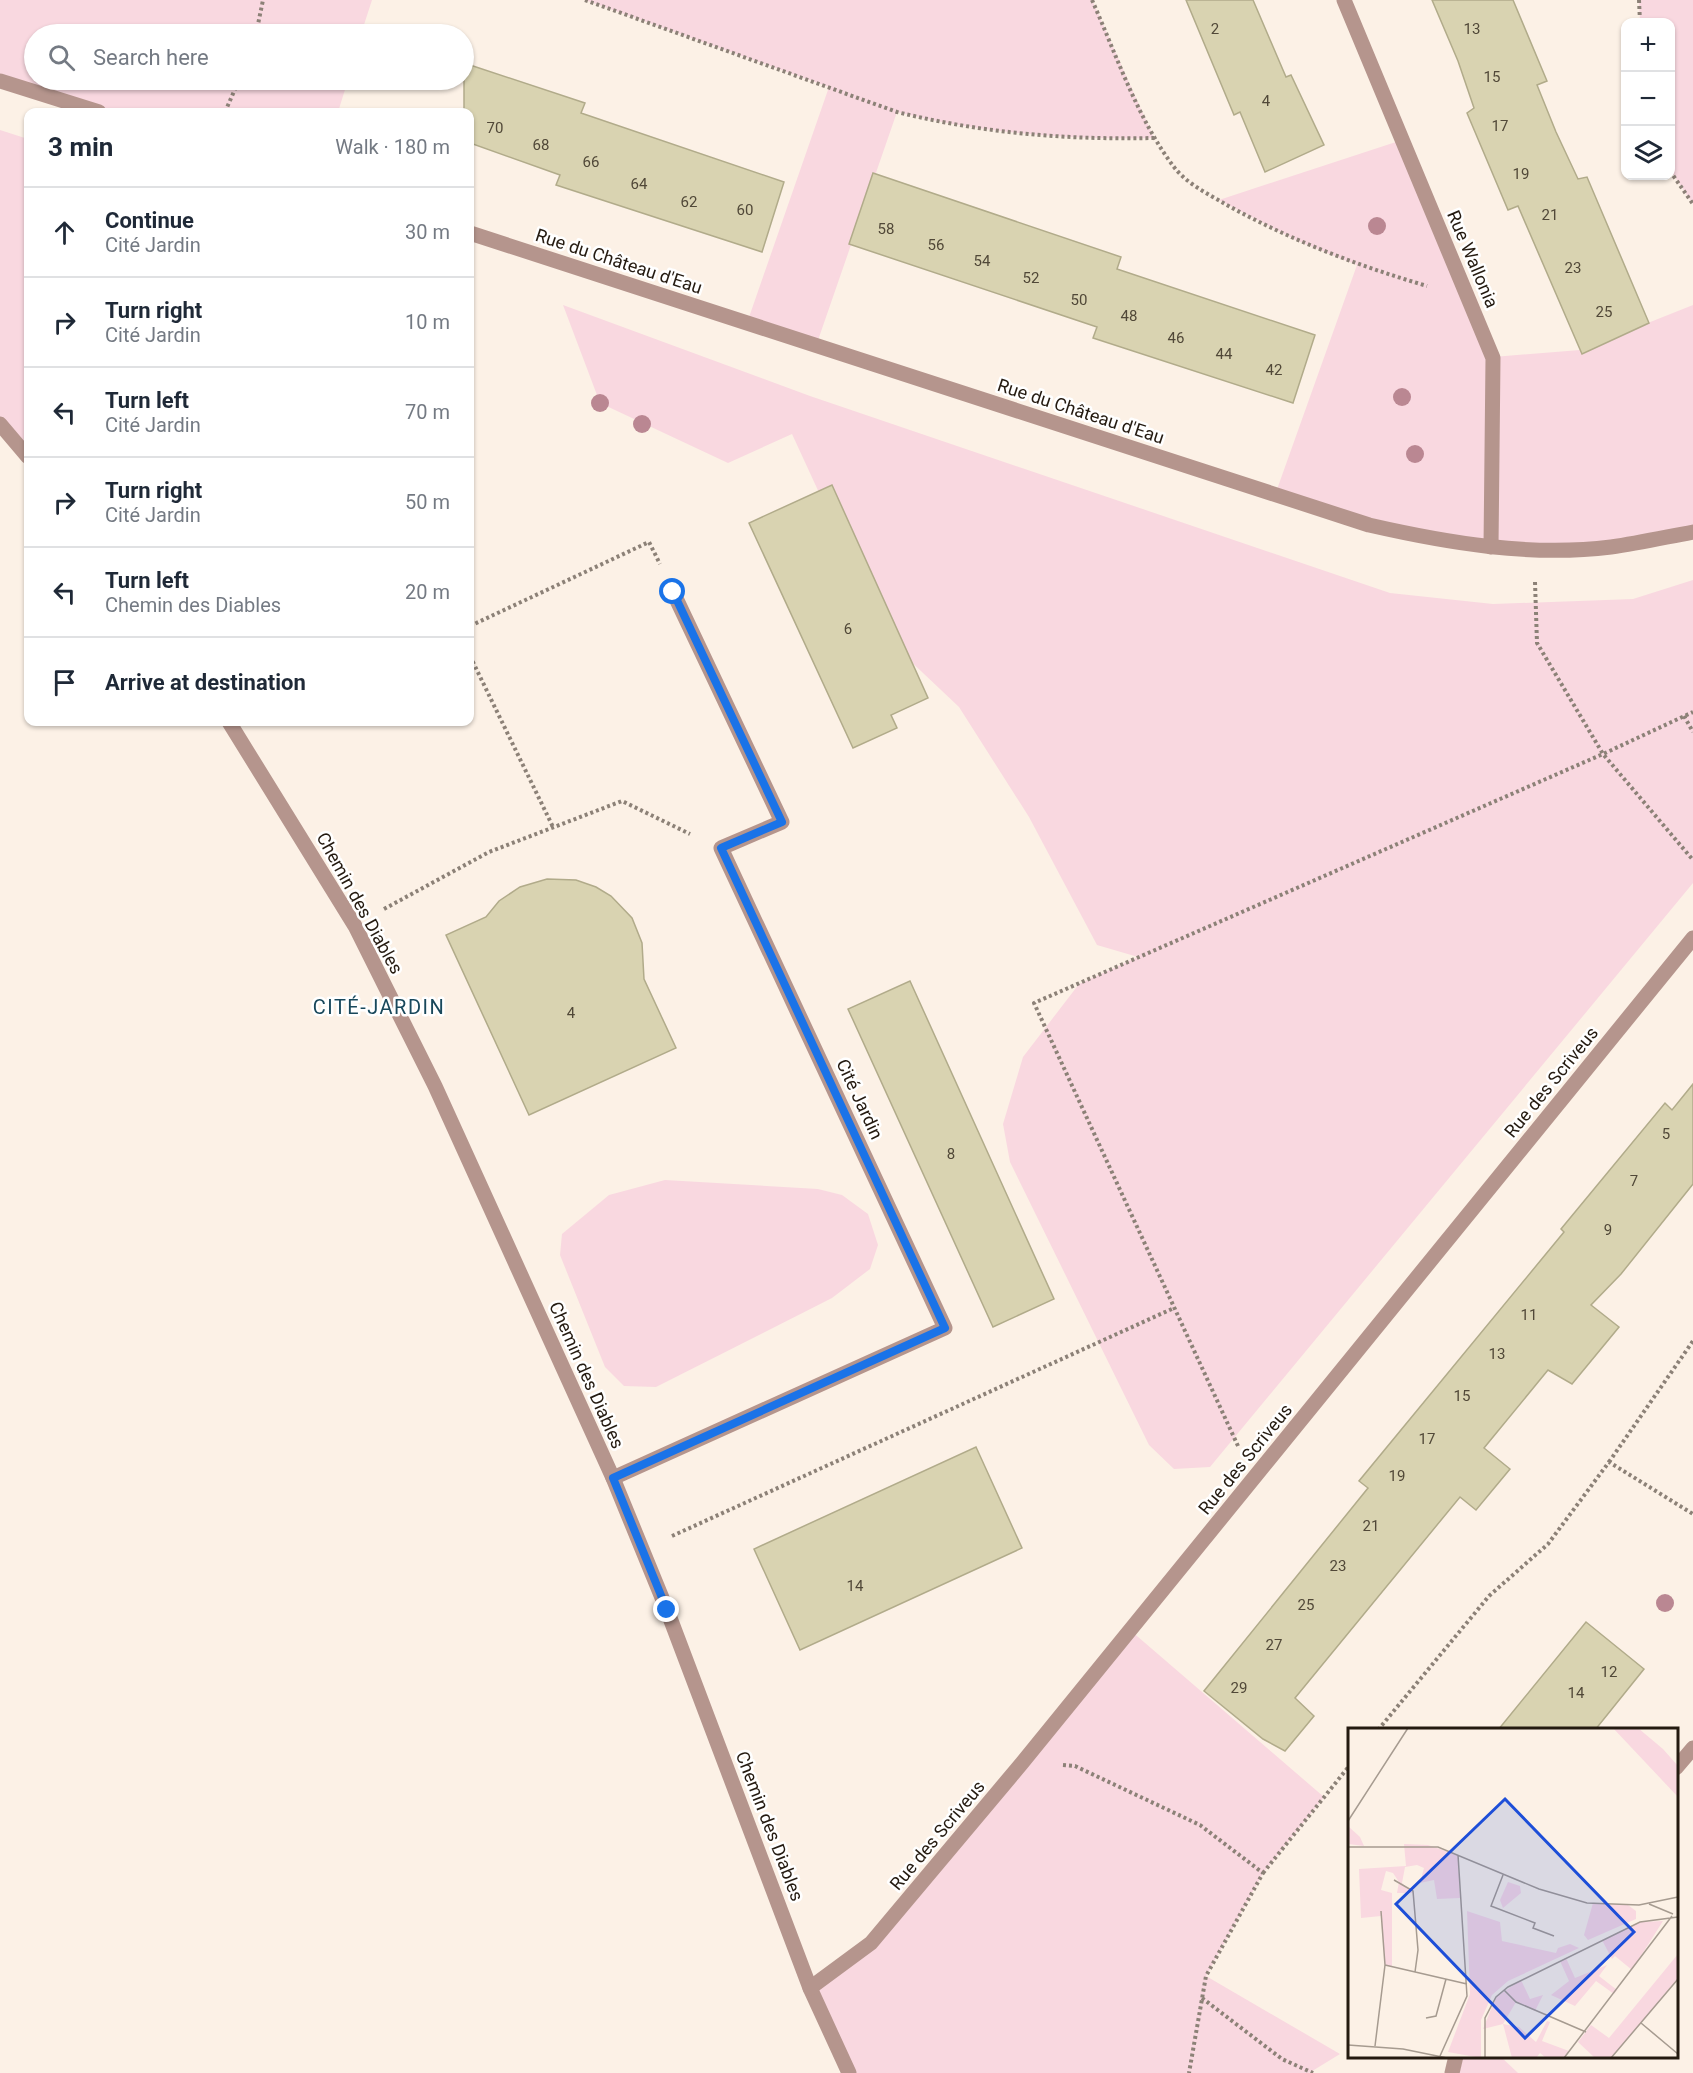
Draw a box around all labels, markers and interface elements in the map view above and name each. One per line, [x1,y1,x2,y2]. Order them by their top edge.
map controls [1621,18,1675,180]
button: + [1621,18,1675,72]
house number: 2 [1211,20,1219,38]
house number: 13 [1464,20,1480,38]
search box [24,24,474,90]
icon: search [45,41,78,74]
text: Search here [93,45,209,70]
house number: 15 [1484,68,1500,86]
button: − [1621,72,1675,126]
house number: 4 [1262,92,1271,110]
house number: 17 [1492,117,1508,135]
house number: 70 [487,119,503,137]
button: layers [1621,126,1675,180]
text: 3 min [48,132,113,162]
text: Walk · 180 m [335,135,450,159]
house number: 68 [533,136,549,154]
house number: 66 [583,153,599,171]
house number: 19 [1513,165,1529,183]
house number: 64 [631,175,648,193]
house number: 62 [681,193,697,211]
house number: 60 [737,201,753,219]
house number: 21 [1542,206,1558,224]
street label: Rue Wallonia [1443,207,1503,311]
text: Continue [105,208,194,233]
icon: ahead [48,216,81,249]
text: 30 m [405,220,450,244]
house number: 58 [878,220,894,238]
street label: Rue du Château d'Eau [533,224,705,298]
text: Cité Jardin [105,233,201,257]
house number: 56 [928,236,944,254]
house number: 54 [974,252,991,270]
house number: 23 [1565,259,1581,277]
house number: 52 [1023,269,1039,287]
house number: 50 [1071,291,1087,309]
text: Turn right [105,298,202,323]
house number: 25 [1596,303,1612,321]
icon: right [48,306,81,339]
house number: 48 [1121,307,1137,325]
text: 10 m [405,310,450,334]
text: Cité Jardin [105,323,201,347]
house number: 46 [1168,329,1184,347]
house number: 44 [1216,345,1233,363]
house number: 42 [1266,361,1282,379]
street label: Rue du Château d'Eau [995,374,1167,448]
text: Turn left [105,388,189,413]
icon: left [48,396,81,429]
text: 70 m [405,400,450,424]
text: Cité Jardin [105,413,201,437]
text: Turn right [105,478,202,503]
icon: right [48,486,81,519]
text: 50 m [405,490,450,514]
text: Cité Jardin [105,503,201,527]
text: Turn left [105,568,189,593]
icon: left [48,576,81,609]
route start [659,578,685,604]
text: 20 m [405,580,450,604]
text: Chemin des Diables [105,593,281,617]
house number: 6 [844,620,852,638]
icon: arrive [48,666,81,699]
text: Arrive at destination [105,670,306,695]
street label: Chemin des Diables [312,829,408,977]
district label: CITÉ-JARDIN [313,995,445,1019]
house number: 4 [567,1004,576,1022]
street label: Rue des Scriveus [1500,1022,1602,1142]
street label: Cité Jardin [832,1056,888,1142]
house number: 5 [1662,1125,1670,1143]
house number: 8 [947,1145,955,1163]
house number: 7 [1630,1172,1638,1190]
house number: 9 [1604,1221,1612,1239]
street label: Chemin des Diables [545,1298,629,1452]
house number: 11 [1521,1306,1537,1324]
house number: 13 [1489,1345,1505,1363]
house number: 15 [1454,1387,1470,1405]
street label: Rue des Scriveus [1194,1399,1296,1519]
house number: 17 [1419,1430,1435,1448]
house number: 19 [1389,1467,1405,1485]
house number: 21 [1363,1517,1379,1535]
house number: 23 [1330,1557,1346,1575]
house number: 14 [847,1577,864,1595]
route end [653,1596,679,1622]
house number: 25 [1298,1596,1314,1614]
house number: 27 [1266,1636,1282,1654]
house number: 12 [1601,1663,1617,1681]
house number: 29 [1231,1679,1247,1697]
house number: 14 [1568,1684,1585,1702]
inset map [1348,1728,1678,2058]
street label: Chemin des Diables [732,1748,808,1904]
street label: Rue des Scriveus [885,1776,989,1894]

